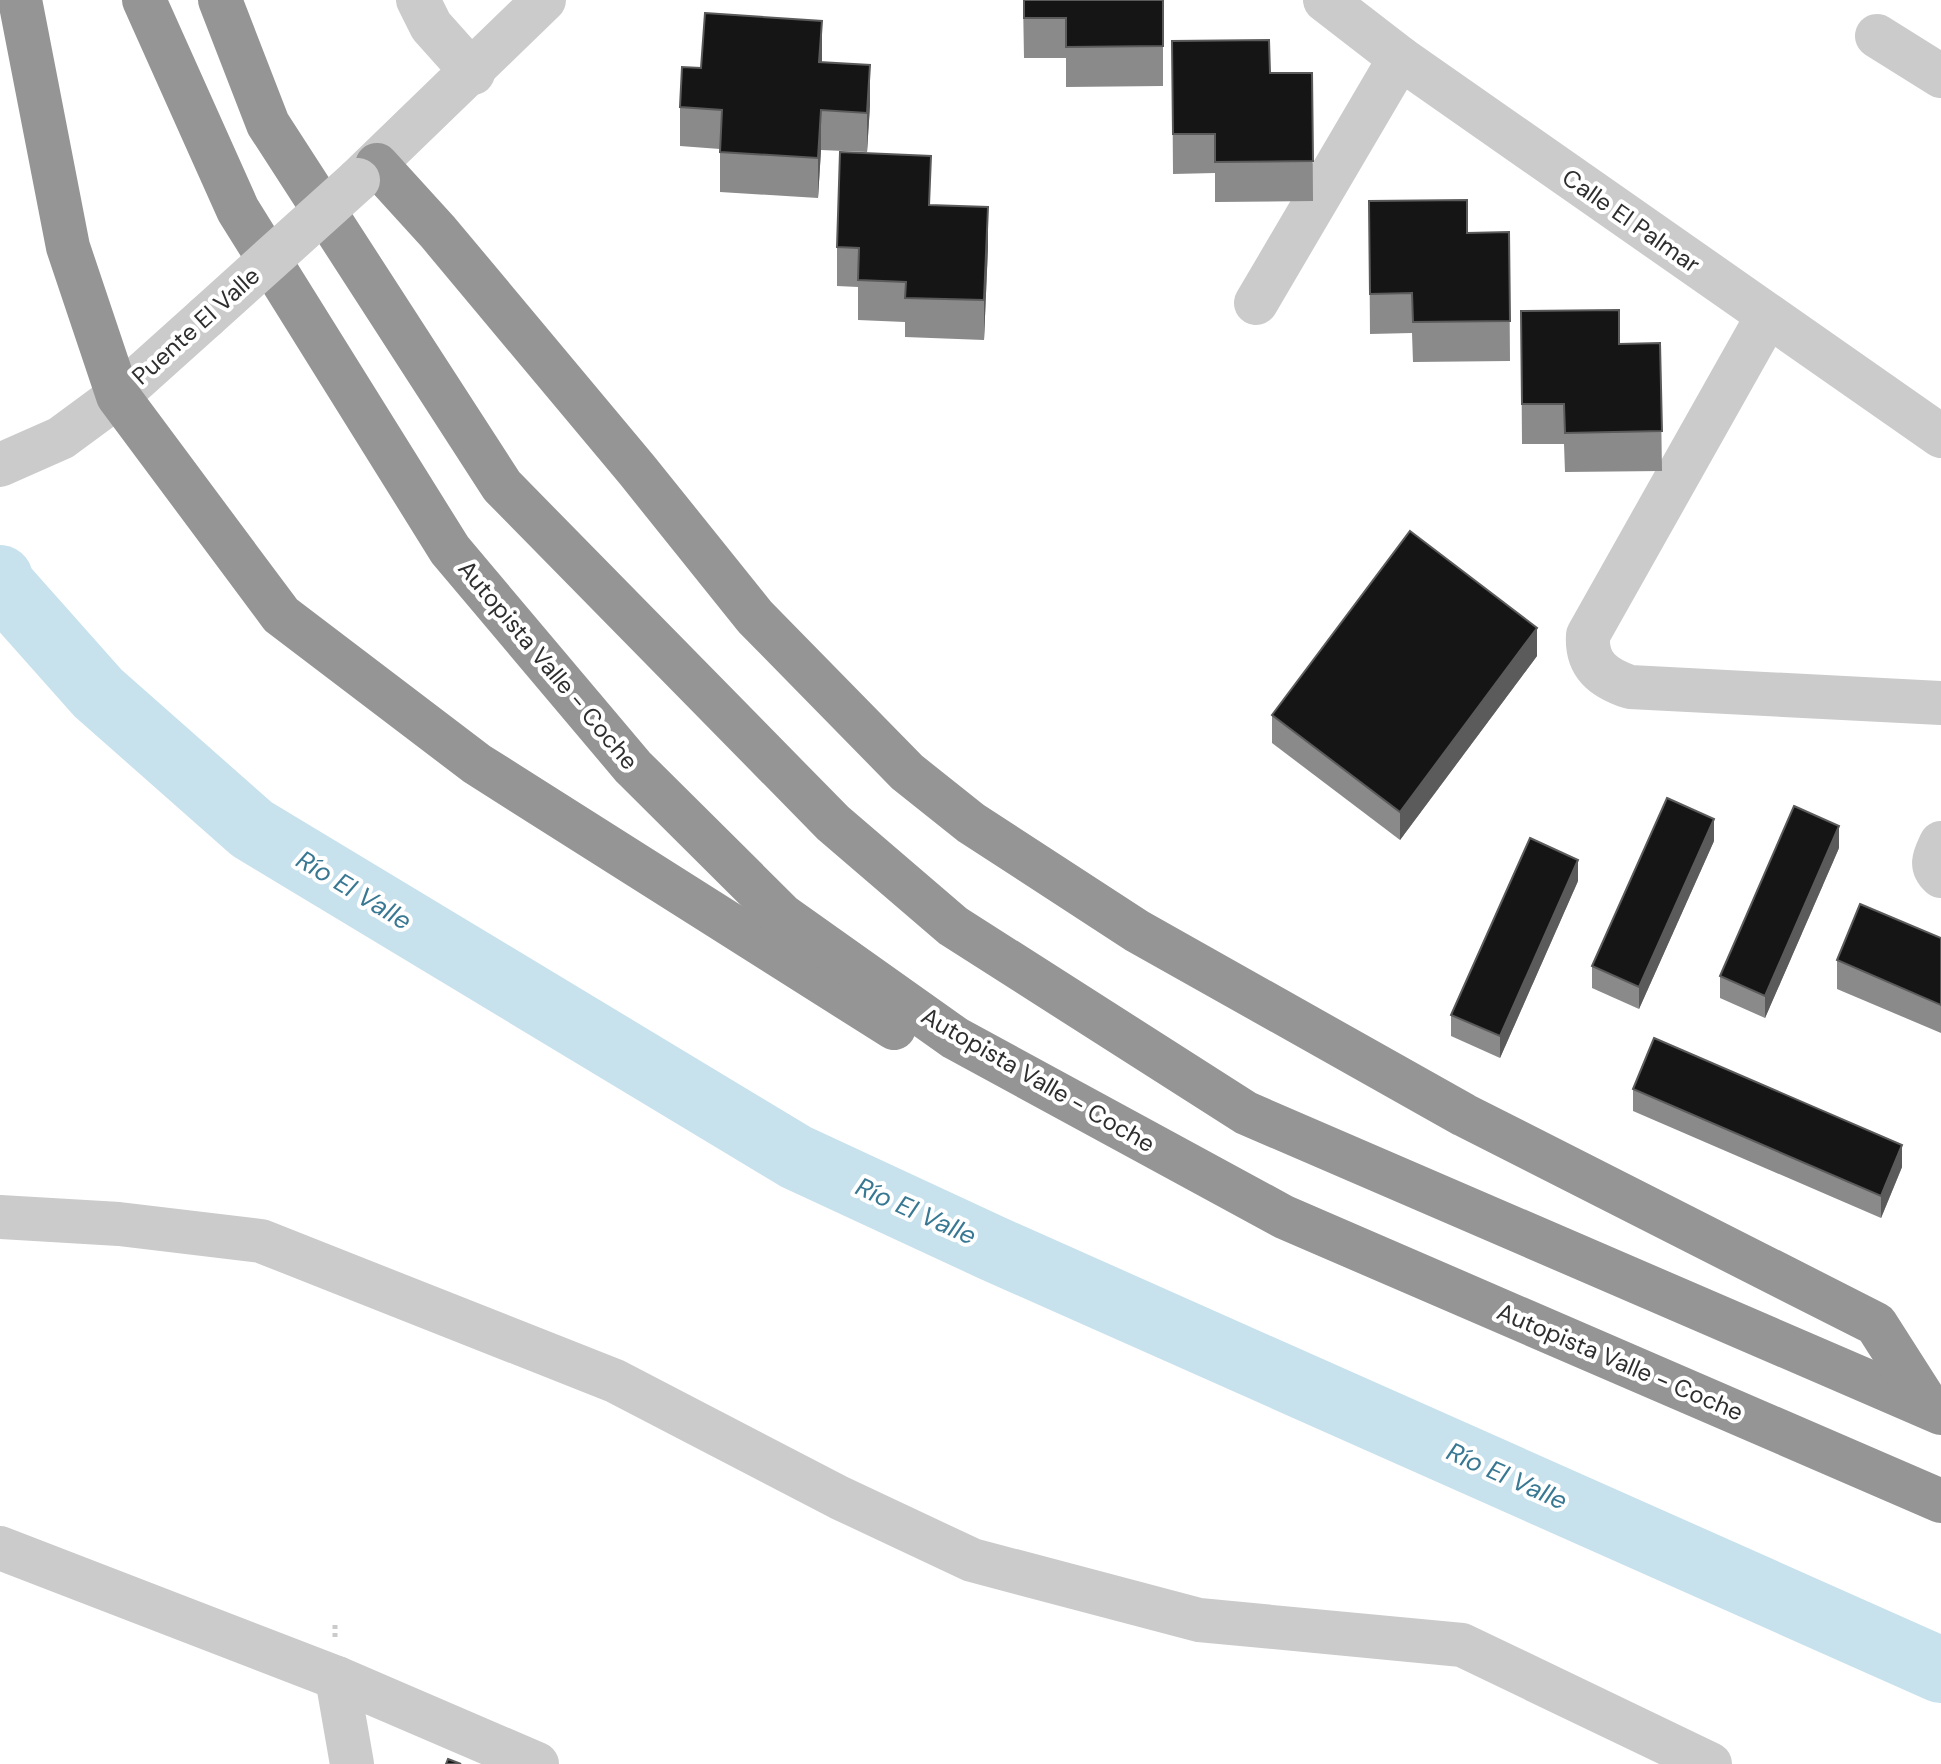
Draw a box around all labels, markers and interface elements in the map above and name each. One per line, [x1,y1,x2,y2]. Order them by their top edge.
street label: Calle El Palmar [1556,162,1706,280]
street label: Puente El Valle [125,260,266,391]
street label: Autopista Valle - Coche [452,553,645,776]
water label: Río El Valle [290,842,418,938]
street label: Autopista Valle - Coche [916,1000,1160,1159]
water label: Río El Valle [850,1169,982,1253]
street label: Autopista Valle - Coche [1492,1296,1748,1427]
water label: Río El Valle [1441,1434,1573,1518]

